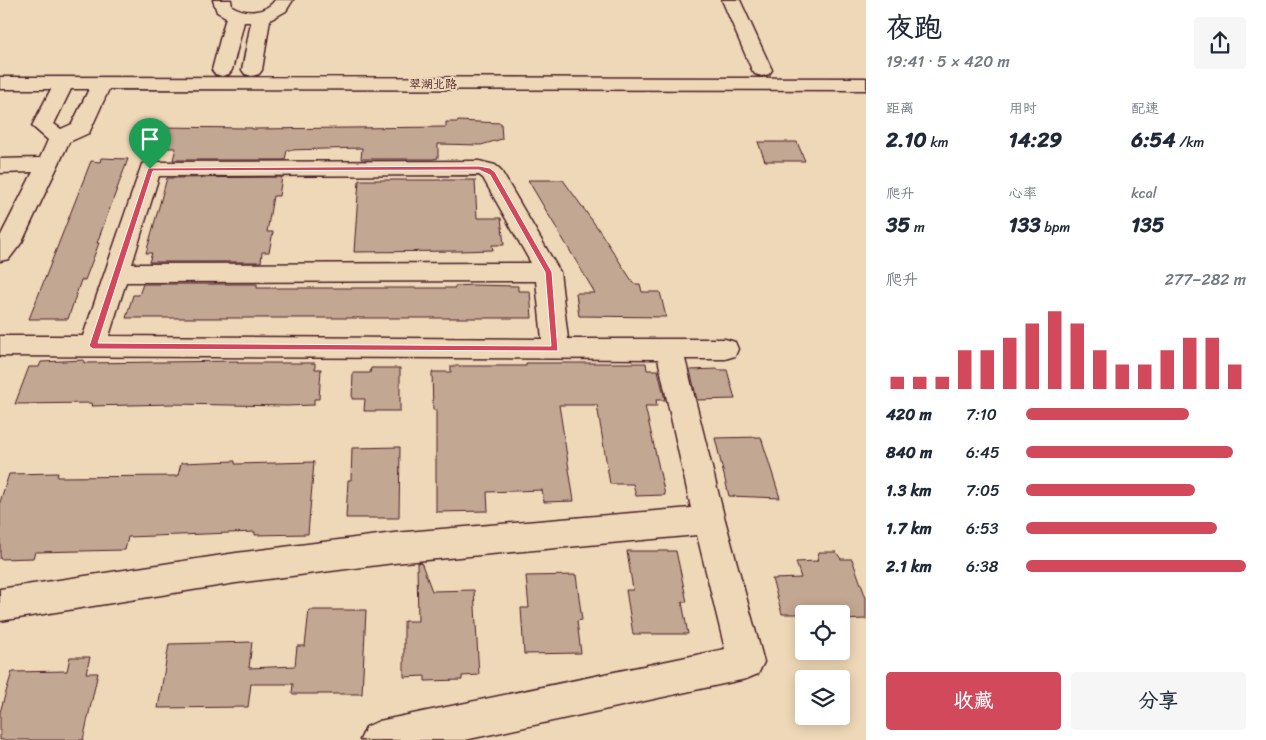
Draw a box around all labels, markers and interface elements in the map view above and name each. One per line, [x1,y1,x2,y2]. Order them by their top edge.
text: 夜跑 [886,3,942,52]
button: share [1194,17,1246,69]
text: 19:41 · 5 × 420 m [886,47,1010,76]
street label: 翠湖北路 [409,73,457,95]
text: 距离 [886,96,914,121]
text: 用时 [1009,96,1037,121]
text: 配速 [1131,96,1159,121]
pin [129,118,171,169]
text: 2.10 [886,121,927,159]
text: 14:29 [1009,121,1062,159]
text: 6:54 [1131,121,1176,159]
icon: arrive [136,125,164,153]
text: km [927,130,949,155]
text: /km [1176,130,1204,155]
text: 爬升 [886,181,914,206]
text: 心率 [1009,181,1037,206]
text: kcal [1131,181,1157,206]
text: 35 [886,206,910,244]
text: 133 [1009,206,1041,244]
text: 135 [1131,206,1165,244]
text: m [910,215,925,240]
text: bpm [1041,215,1070,240]
text: 爬升 [886,265,918,294]
text: 277–282 m [1165,265,1246,294]
text: 420 m [886,400,932,429]
text: 7:10 [966,400,997,429]
text: 840 m [886,438,932,467]
text: 6:45 [966,438,1000,467]
text: 1.3 km [886,476,931,505]
text: 7:05 [966,476,1000,505]
text: 1.7 km [886,514,932,543]
text: 6:53 [966,514,998,543]
text: 2.1 km [886,552,932,581]
text: 6:38 [966,552,998,581]
map controls [795,605,850,725]
button: locate [795,605,850,660]
button: layers [795,670,850,725]
button: 收藏 [886,672,1061,730]
button: 分享 [1071,672,1246,730]

